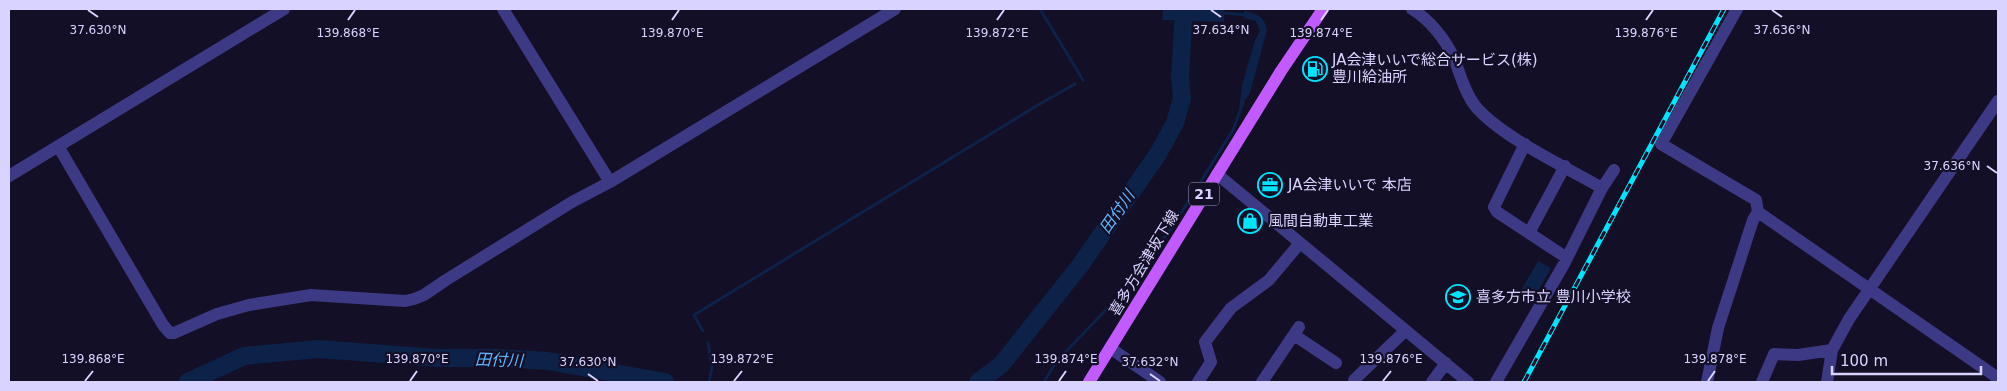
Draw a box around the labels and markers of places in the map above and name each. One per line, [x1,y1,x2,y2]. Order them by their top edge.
place label: JA会津いいで総合サービス(株) 豊川給油所 [1331,51,1538,86]
fuel station icon: JA会津いいで総合サービス(株) 豊川給油所 [1302,56,1328,82]
office icon: JA会津いいで 本店 [1257,172,1283,198]
place label: JA会津いいで 本店 [1287,176,1412,194]
shop icon: 風間自動車工業 [1237,208,1263,234]
place label: 風間自動車工業 [1268,212,1373,230]
school or university icon: 喜多方市立 豊川小学校 [1445,284,1471,310]
place label: 喜多方市立 豊川小学校 [1476,288,1631,306]

